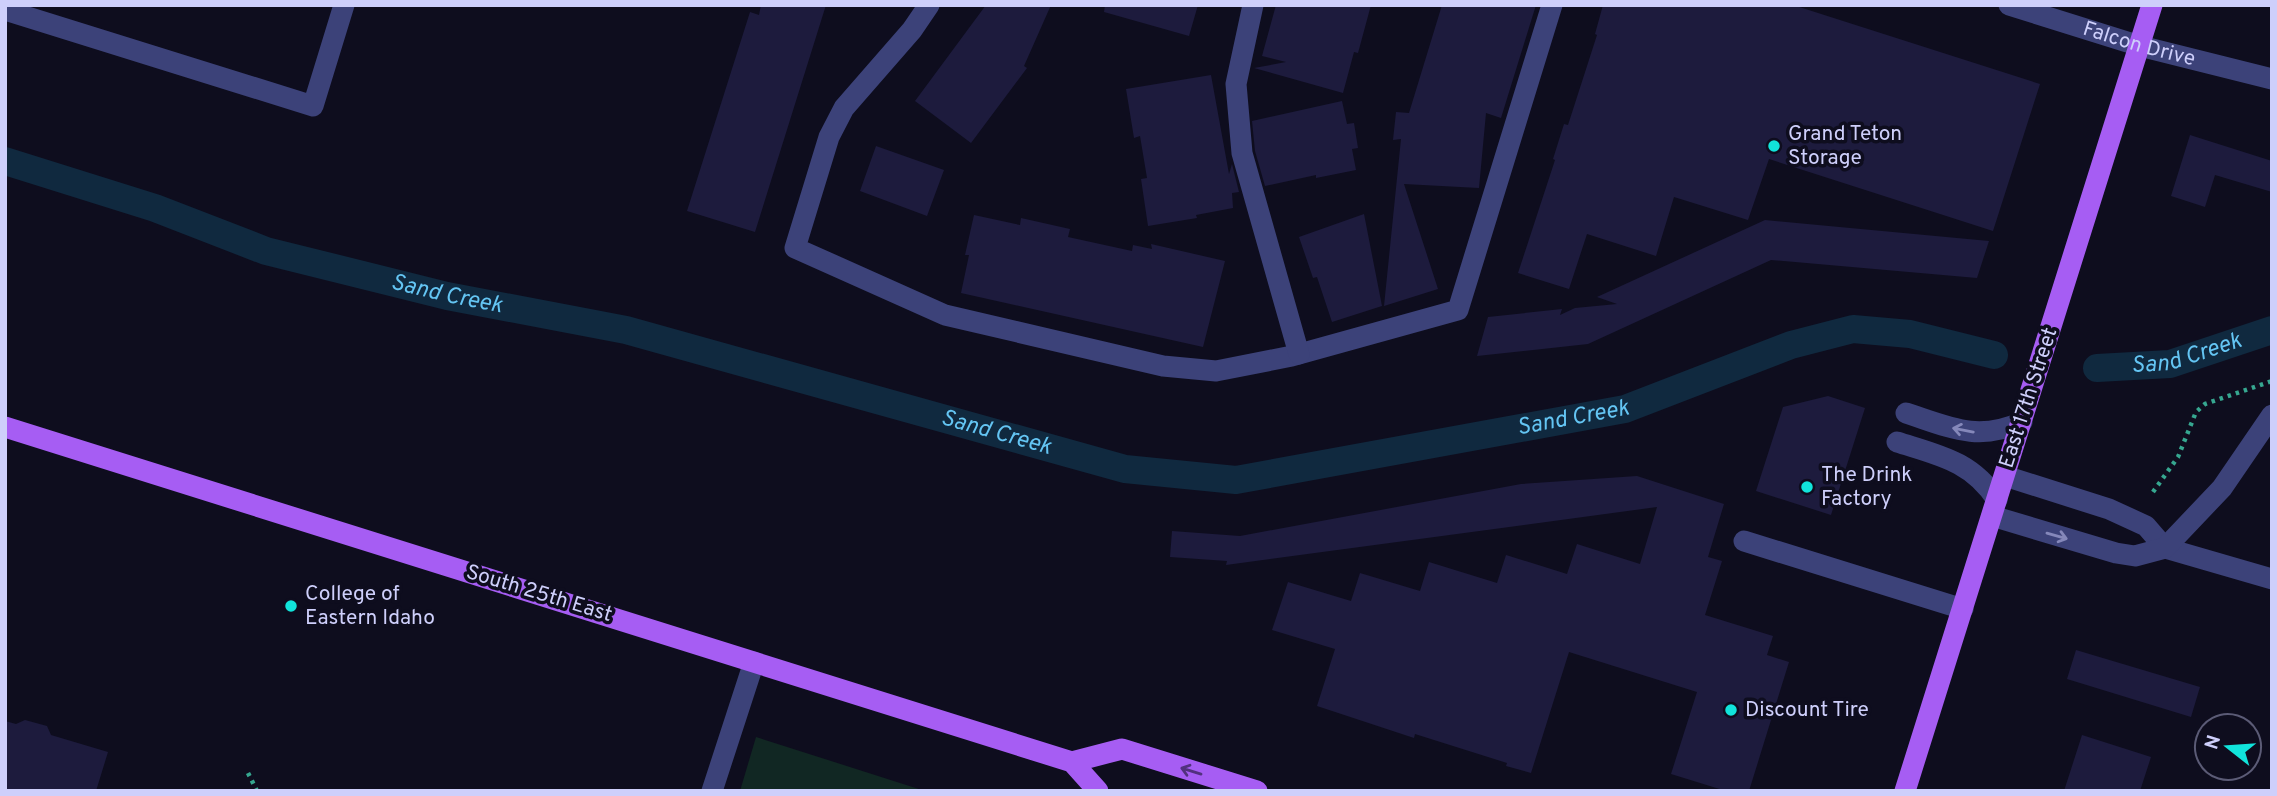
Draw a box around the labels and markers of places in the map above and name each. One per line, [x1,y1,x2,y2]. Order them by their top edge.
place label: Grand Teton Storage [1788,121,1902,172]
marker: Grand Teton Storage [1766,138,1782,154]
place label: The Drink Factory [1821,462,1912,513]
marker: The Drink Factory [1799,479,1815,495]
place label: College of Eastern Idaho [305,581,435,632]
marker: College of Eastern Idaho [283,598,299,614]
place label: Discount Tire [1745,697,1869,724]
marker: Discount Tire [1723,702,1739,718]

